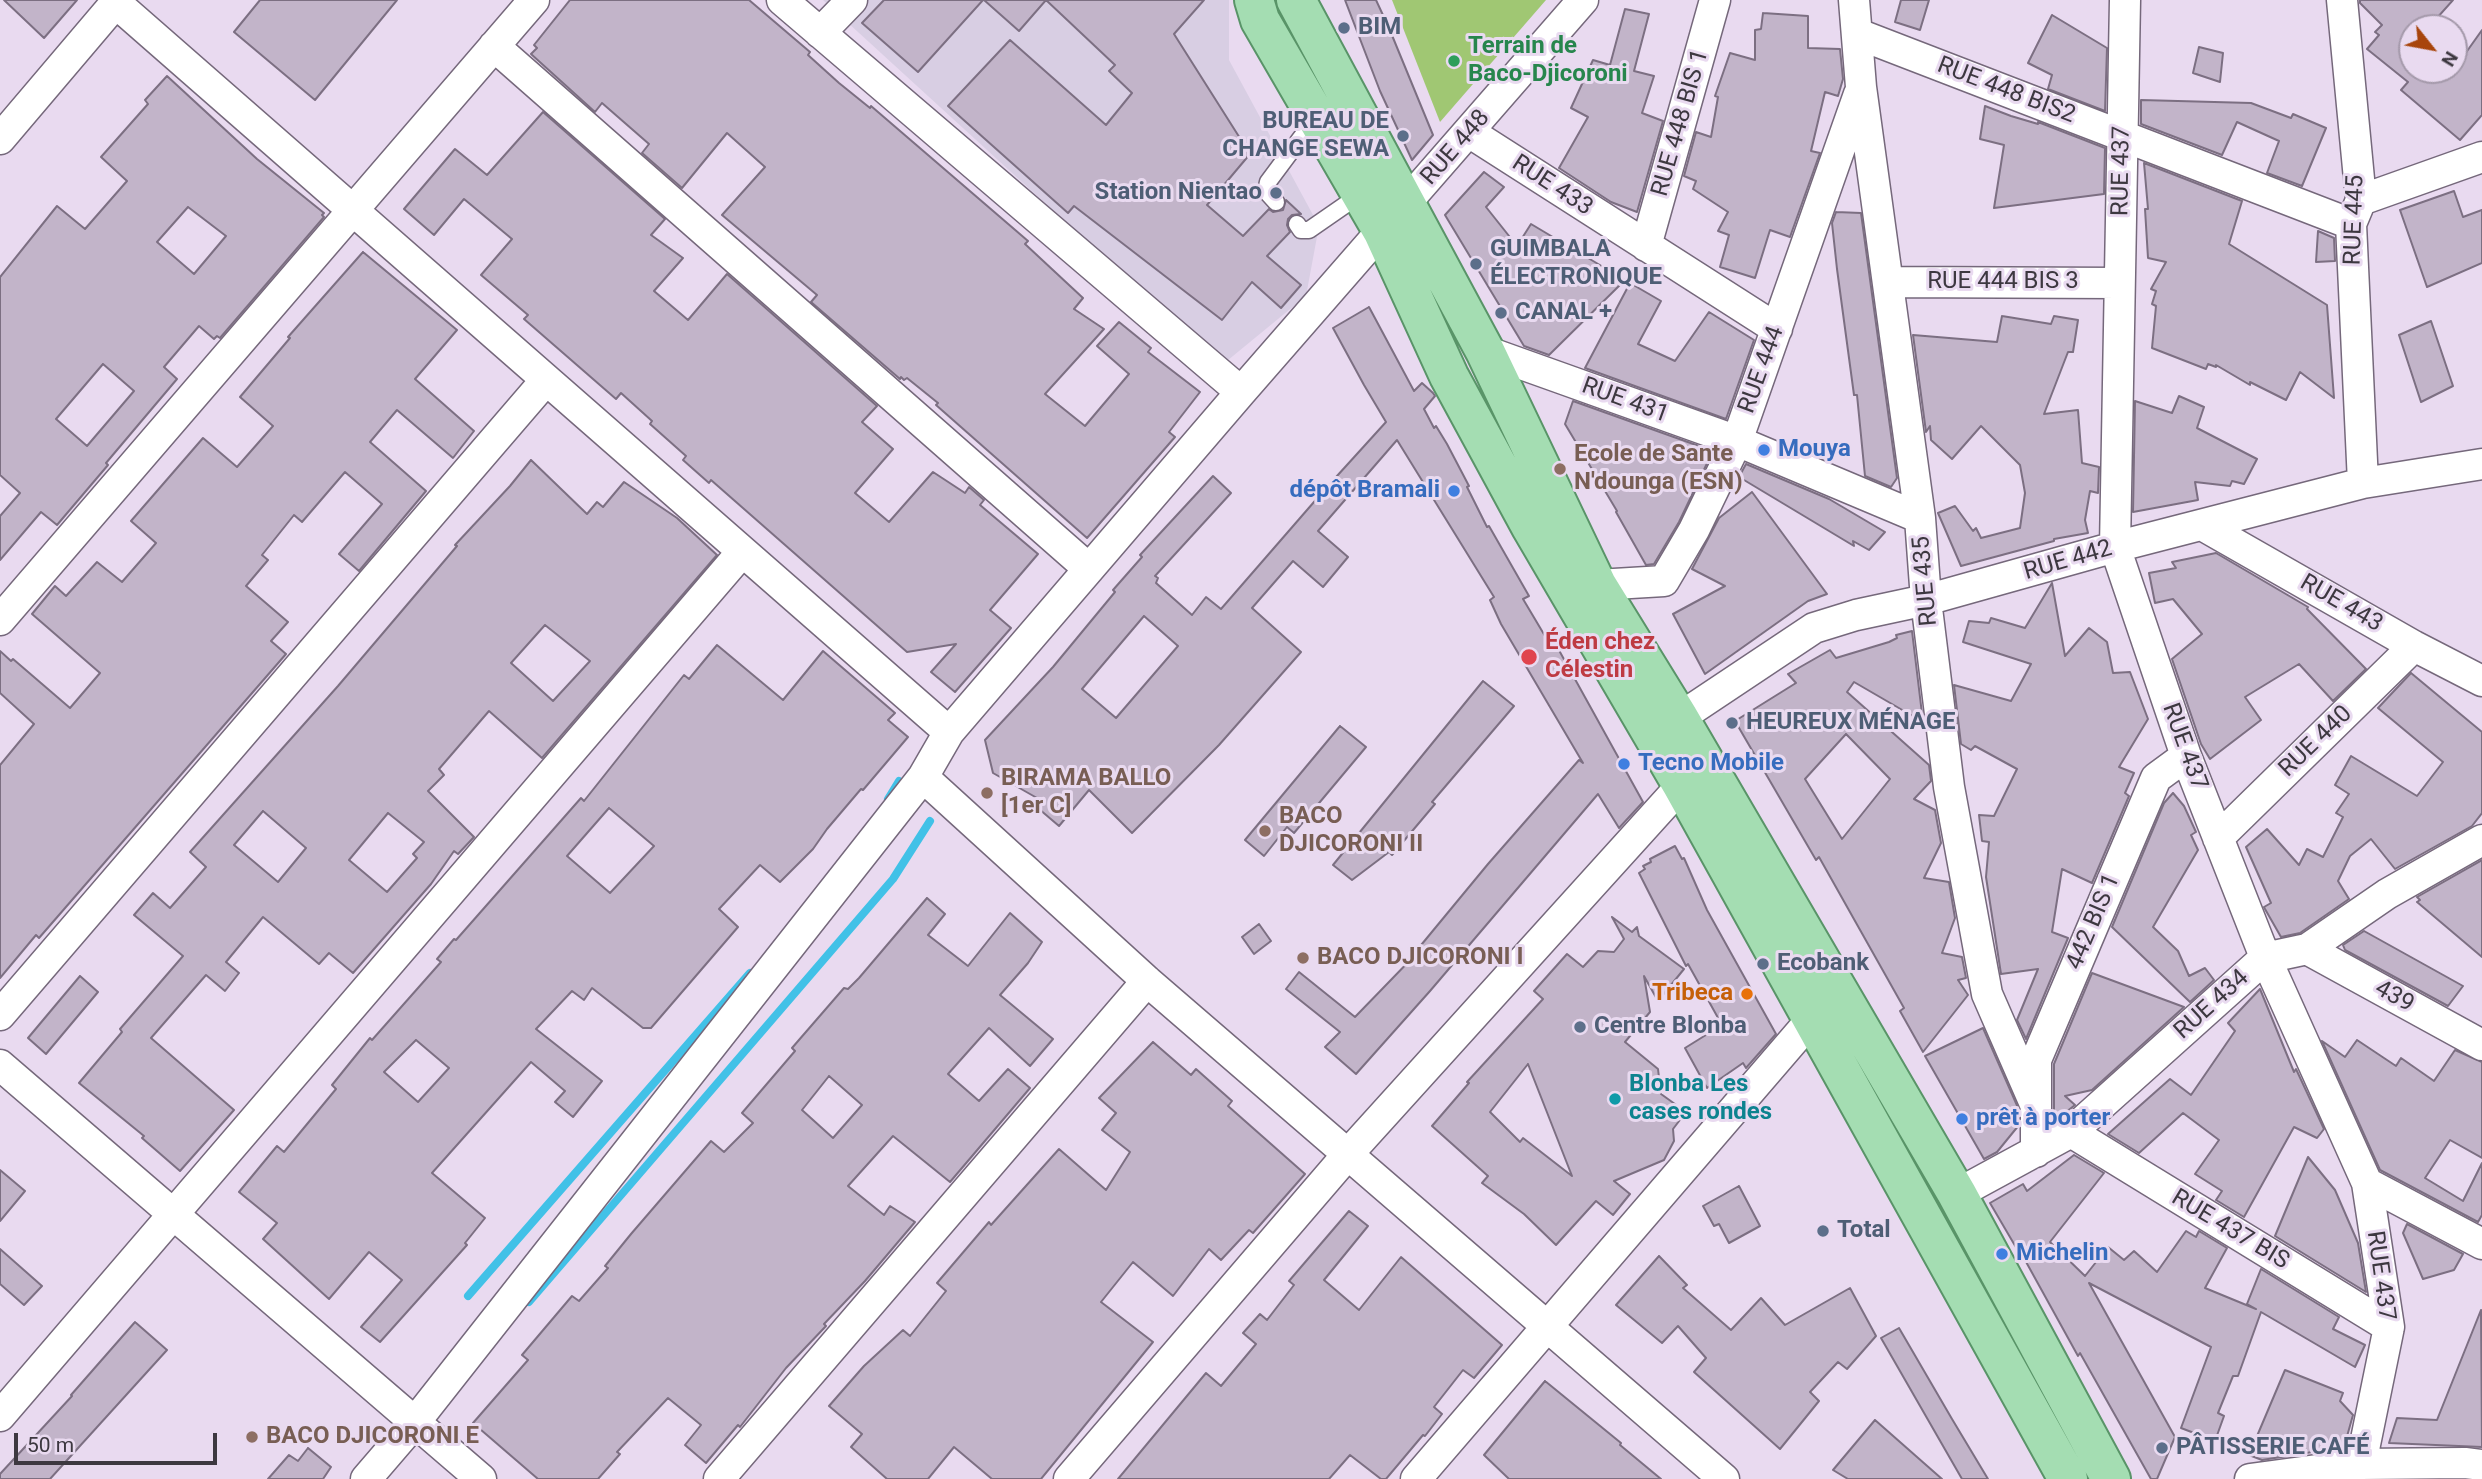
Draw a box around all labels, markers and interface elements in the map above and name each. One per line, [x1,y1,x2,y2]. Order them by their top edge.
place label: BIM [1358,14,1401,42]
north arrow [2398,14,2468,84]
marker: BIM [1336,20,1352,36]
place label: Terrain de Baco-Djicoroni [1468,33,1628,89]
street label: RUE 448 BIS 1 [1646,46,1716,200]
text: N [2436,47,2463,71]
street label: RUE 448 BIS2 [1933,51,2079,131]
marker: Terrain de Baco-Djicoroni [1446,53,1462,69]
street label: RUE 448 [1415,104,1497,192]
place label: BUREAU DE CHANGE SEWA [1222,108,1389,164]
street label: RUE 437 [2107,126,2137,216]
marker: BUREAU DE CHANGE SEWA [1395,128,1411,144]
street label: RUE 433 [1506,149,1598,223]
street label: RUE 445 [2339,174,2371,266]
place label: Station Nientao [1095,179,1262,207]
marker: Station Nientao [1268,185,1284,201]
place label: GUIMBALA ÉLECTRONIQUE [1490,236,1662,292]
marker: GUIMBALA ÉLECTRONIQUE [1468,256,1484,272]
street label: RUE 444 BIS 3 [1927,268,2079,296]
place label: CANAL + [1515,299,1612,327]
marker: CANAL + [1493,305,1509,321]
street label: RUE 444 [1733,323,1791,417]
street label: RUE 431 [1578,372,1672,430]
place label: Mouya [1778,436,1851,464]
place label: Ecole de Sante N'dounga (ESN) [1574,441,1743,497]
marker: Mouya [1756,442,1772,458]
marker: Ecole de Sante N'dounga (ESN) [1552,461,1568,477]
place label: dépôt Bramali [1289,477,1440,505]
marker: dépôt Bramali [1446,483,1462,499]
street label: RUE 435 [1908,535,1944,627]
street label: RUE 442 [2021,535,2115,587]
street label: RUE 443 [2295,569,2387,639]
place label: Éden chez Célestin [1545,629,1655,685]
marker: Éden chez Célestin [1519,647,1539,667]
street label: RUE 437 [2155,700,2213,794]
street label: RUE 440 [2273,700,2359,784]
place label: HEUREUX MÉNAGE [1746,709,1956,737]
marker: HEUREUX MÉNAGE [1724,715,1740,731]
place label: Tecno Mobile [1638,750,1784,778]
marker: Tecno Mobile [1616,756,1632,772]
place label: BIRAMA BALLO [1er C] [1001,765,1171,821]
marker: BIRAMA BALLO [1er C] [979,785,995,801]
place label: BACO DJICORONI II [1279,803,1423,859]
marker: BACO DJICORONI II [1257,823,1273,839]
street label: 442 BIS 1 [2061,870,2127,974]
place label: BACO DJICORONI I [1317,944,1524,972]
marker: BACO DJICORONI I [1295,950,1311,966]
place label: Ecobank [1777,950,1869,978]
marker: Ecobank [1755,956,1771,972]
street label: RUE 434 [2169,964,2255,1046]
street label: 439 [2369,975,2419,1019]
place label: Tribeca [1652,980,1733,1008]
marker: Tribeca [1739,986,1755,1002]
place label: Centre Blonba [1594,1013,1747,1041]
marker: Centre Blonba [1572,1019,1588,1035]
place label: Blonba Les cases rondes [1629,1071,1772,1127]
marker: Blonba Les cases rondes [1607,1091,1623,1107]
place label: prêt à porter [1976,1105,2110,1133]
marker: prêt à porter [1954,1111,1970,1127]
street label: RUE 437 BIS [2166,1184,2294,1276]
place label: Total [1837,1217,1891,1245]
marker: Total [1815,1223,1831,1239]
street label: RUE 437 [2359,1229,2401,1323]
place label: Michelin [2016,1240,2108,1268]
marker: Michelin [1994,1246,2010,1262]
scale bar [18,1420,220,1464]
place label: BACO DJICORONI E [266,1423,479,1451]
marker: BACO DJICORONI E [244,1429,260,1445]
text: 50 m [27,1433,74,1457]
place label: PÂTISSERIE CAFÉ [2176,1434,2370,1462]
marker: PÂTISSERIE CAFÉ [2154,1440,2170,1456]

